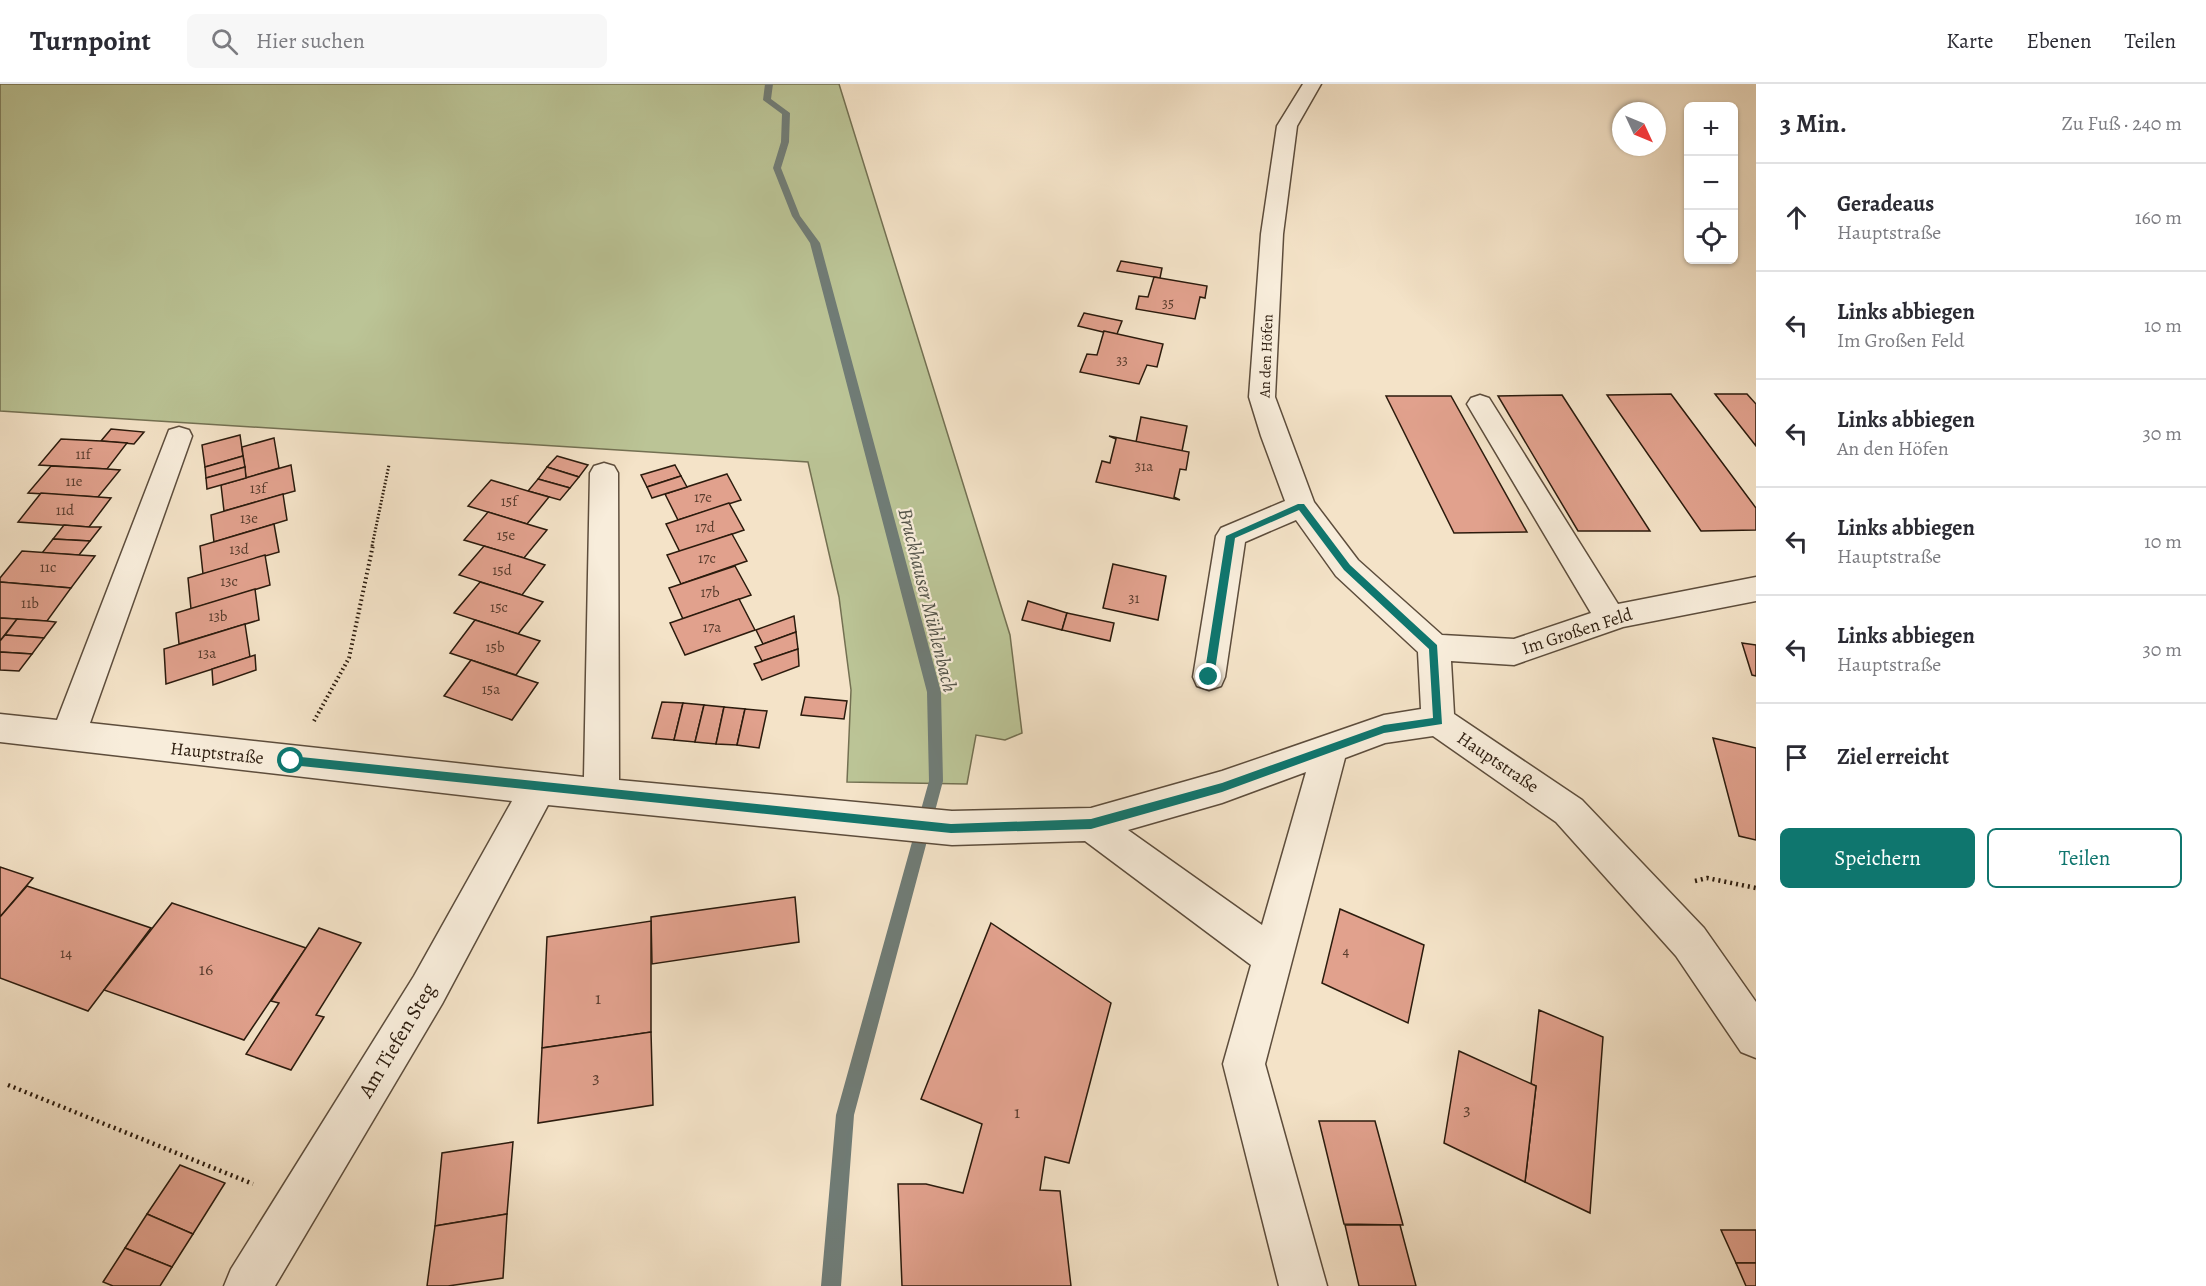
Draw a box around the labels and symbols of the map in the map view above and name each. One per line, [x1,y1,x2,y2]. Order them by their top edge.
north arrow [1612,102,1666,156]
house number: 35 [1162,294,1174,313]
street label: An den Höfen [1255,314,1277,399]
house number: 33 [1116,351,1128,370]
house number: 11f [75,444,93,464]
house number: 31a [1135,456,1153,476]
house number: 11e [66,471,83,491]
house number: 13f [250,478,268,498]
house number: 17e [694,487,712,507]
house number: 15f [501,491,519,511]
house number: 11d [56,500,75,520]
water label: Bruckhauser Mühlenbach [892,505,964,695]
house number: 13e [240,508,258,528]
house number: 17d [695,517,716,537]
house number: 15e [497,525,515,545]
house number: 13d [229,539,250,559]
house number: 17c [698,548,716,568]
house number: 11c [40,557,56,577]
house number: 15d [492,560,513,580]
house number: 13c [220,571,238,591]
house number: 17b [700,582,720,602]
house number: 31 [1128,588,1140,608]
house number: 11b [21,593,39,613]
house number: 15c [490,597,508,617]
street label: Im Großen Feld [1519,602,1636,660]
house number: 13b [209,606,228,626]
house number: 17a [703,617,721,637]
house number: 15b [485,637,505,657]
house number: 13a [198,643,216,663]
route end [1195,663,1221,689]
house number: 15a [482,679,500,699]
street label: Hauptstraße [1452,726,1544,798]
street label: Hauptstraße [169,736,265,770]
route start [277,747,303,773]
house number: 4 [1343,941,1350,961]
house number: 14 [60,943,72,963]
house number: 16 [199,957,213,981]
street label: Am Tiefen Steg [351,977,442,1103]
house number: 1 [595,986,601,1010]
house number: 3 [592,1065,600,1089]
house number: 3 [1463,1097,1471,1121]
house number: 1 [1014,1100,1020,1124]

